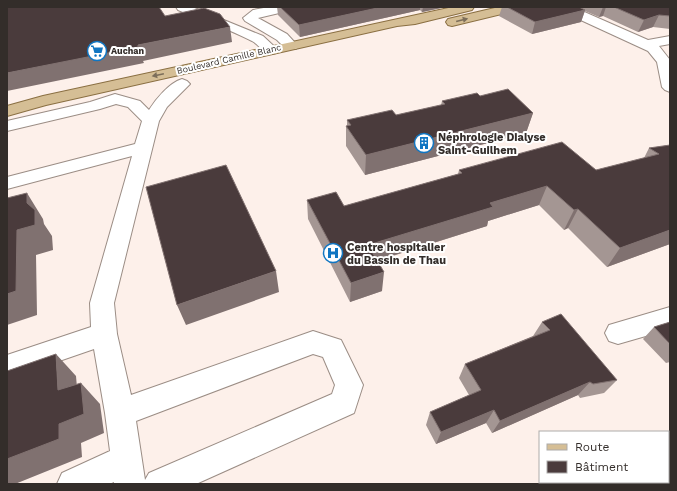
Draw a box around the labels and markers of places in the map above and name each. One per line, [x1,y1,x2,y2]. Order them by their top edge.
supermarket icon: Auchan [86,40,108,62]
place label: Auchan [111,46,145,56]
place label: Néphrologie Dialyse Saint-Guilhem [438,131,546,157]
building icon: Néphrologie Dialyse Saint-Guilhem [413,132,435,154]
place label: Centre hospitalier du Bassin de Thau [347,241,446,267]
hospital icon: Centre hospitalier du Bassin de Thau [322,242,344,264]

